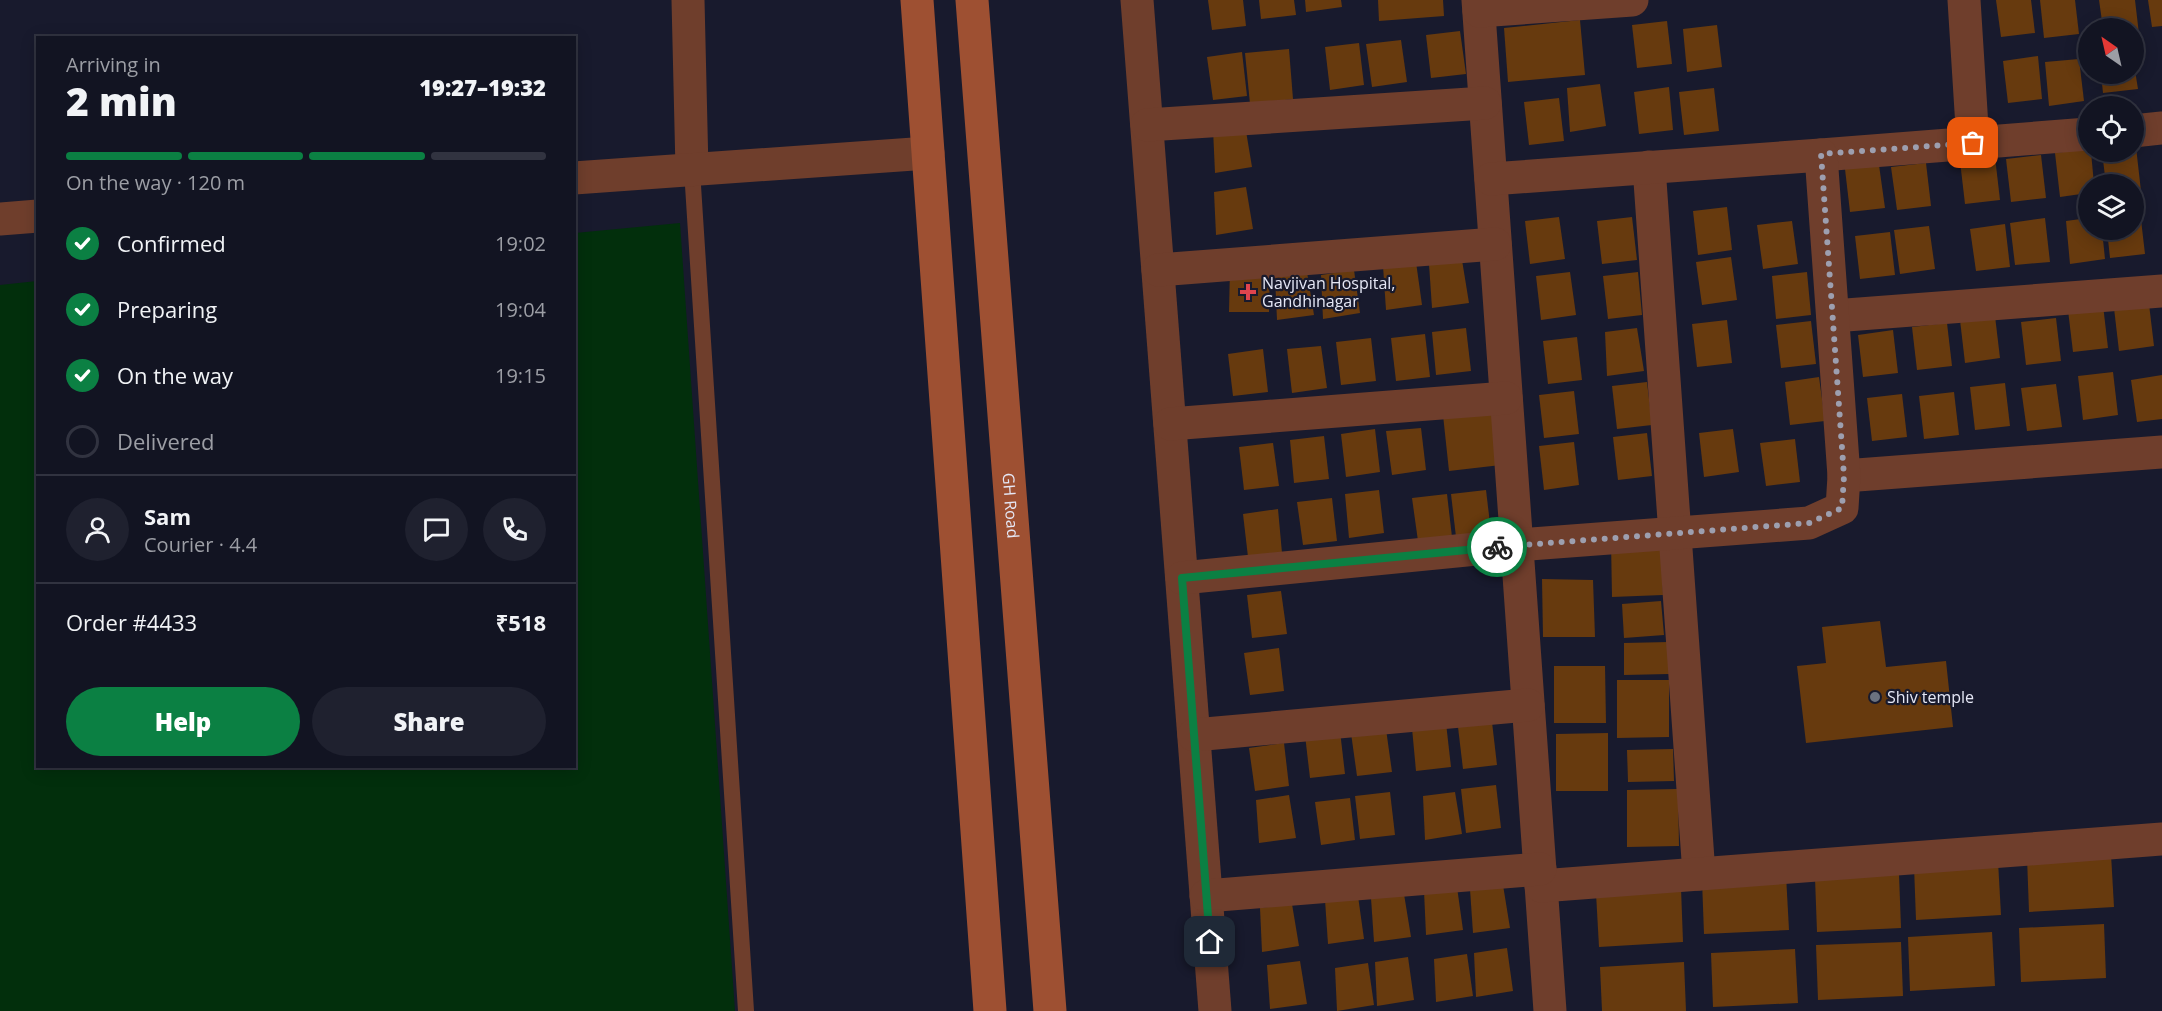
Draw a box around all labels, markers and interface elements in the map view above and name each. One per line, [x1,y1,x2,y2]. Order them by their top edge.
north arrow [2078,18,2144,84]
map controls [2078,18,2144,240]
text: Arriving in [66,51,161,78]
text: 19:27–19:32 [419,72,546,102]
text: 2 min [66,74,177,127]
button: locate [2078,96,2144,162]
pin [1947,117,1998,168]
icon: bag [1956,126,1989,159]
text: On the way · 120 m [66,169,245,196]
button: layers [2078,174,2144,240]
icon: check [66,227,99,260]
text: Confirmed [117,228,226,258]
text: 19:02 [495,230,546,257]
place label: Navjivan Hospital, Gandhinagar [1262,272,1396,312]
marker: Navjivan Hospital, Gandhinagar [1239,283,1257,301]
icon: check [66,293,99,326]
text: Preparing [117,294,217,324]
text: 19:04 [495,296,546,323]
icon: check [66,359,99,392]
text: On the way [117,360,233,390]
text: 19:15 [495,362,546,389]
text: Delivered [117,426,215,456]
street label: GH Road [998,472,1024,539]
button: person [66,498,129,561]
button: chat [405,498,468,561]
button: phone [483,498,546,561]
text: Sam [144,501,191,531]
courier [1467,517,1527,577]
text: Courier · 4.4 [144,531,257,558]
icon: bike [1481,531,1514,564]
text: Order #4433 [66,607,197,637]
text: ₹518 [496,607,546,637]
place label: Shiv temple [1887,686,1974,708]
button: Help [66,687,300,756]
button: Share [312,687,546,756]
marker: Shiv temple [1868,690,1882,704]
pin [1184,916,1235,967]
icon: home [1193,925,1226,958]

